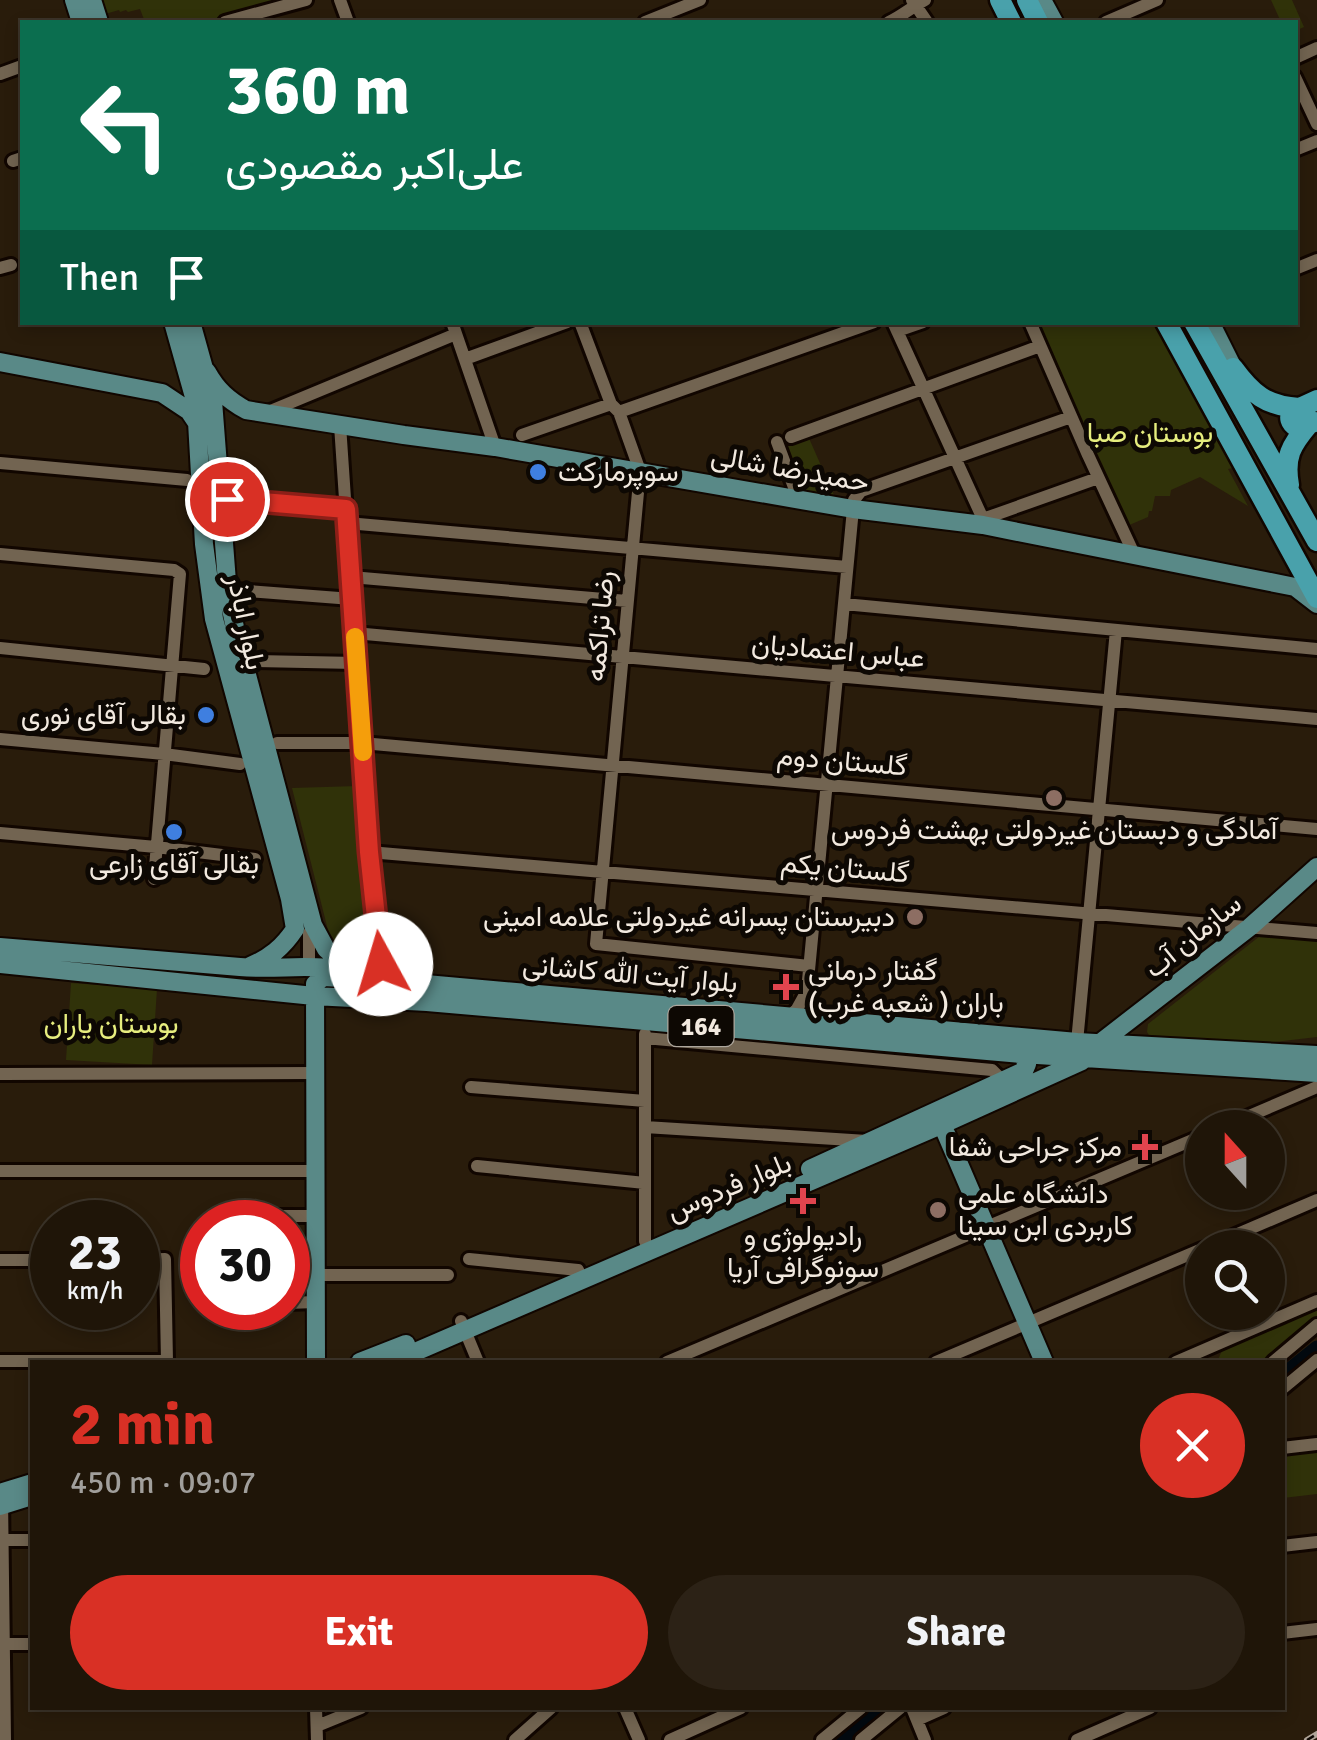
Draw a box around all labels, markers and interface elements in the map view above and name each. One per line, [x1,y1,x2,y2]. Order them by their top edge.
text: 360 m [225,47,410,133]
icon: left [60,60,190,190]
text: علی‌اکبر مقصودی [225,137,524,192]
icon: arrive [159,250,214,305]
text: Then [60,254,139,301]
park label: بوستان صبا [1087,416,1213,450]
street label: حمیدرضا شالی [708,438,872,500]
place label: سوپرمارکت [558,455,679,490]
pin [185,457,270,542]
marker: سوپرمارکت [527,461,549,483]
icon: arrive [200,472,255,527]
street label: رضا تراکمه [578,569,622,683]
street label: بلوار اباذر [219,570,273,673]
street label: عباس اعتمادیان [750,626,926,676]
place label: بقالی آقای نوری [21,698,186,732]
marker: بقالی آقای نوری [195,704,217,726]
street label: گلستان دوم [775,738,909,785]
marker: آمادگی و دبستان غیردولتی بهشت فردوس [1043,787,1065,809]
place label: آمادگی و دبستان غیردولتی بهشت فردوس [831,813,1280,847]
marker: بقالی آقای زارعی [163,821,185,843]
street label: گلستان یکم [779,845,911,892]
place label: بقالی آقای زارعی [89,847,259,881]
street label: سازمان آب [1138,887,1248,985]
place label: دبیرستان پسرانه غیردولتی علامه امینی [483,900,895,935]
marker: دبیرستان پسرانه غیردولتی علامه امینی [904,906,926,928]
position arrow [329,912,433,1016]
street label: بلوار آیت الله کاشانی [521,948,739,1000]
place label: گفتار درمانی باران ( شعبه غرب) [808,954,1004,1020]
marker: گفتار درمانی باران ( شعبه غرب) [773,974,799,1000]
road number: 164 [668,1006,734,1046]
park label: بوستان یاران [43,1007,179,1041]
north arrow [1185,1110,1285,1210]
map controls [1185,1110,1285,1330]
place label: مرکز جراحی شفا [949,1130,1122,1164]
marker: مرکز جراحی شفا [1132,1134,1158,1160]
street label: بلوار فردوس [662,1146,796,1228]
place label: دانشگاه علمی کاربردی ابن سینا [958,1177,1133,1243]
marker: رادیولوژی و سونوگرافی آریا [790,1188,816,1214]
marker: دانشگاه علمی کاربردی ابن سینا [927,1199,949,1221]
speed limit sign: 30 [180,1200,310,1330]
place label: رادیولوژی و سونوگرافی آریا [727,1219,879,1285]
text: 23 [68,1222,122,1284]
button: search [1185,1230,1285,1330]
text: km/h [67,1275,123,1306]
text: 2 min [70,1388,215,1462]
button: close [1140,1393,1245,1498]
text: 450 m · 09:07 [70,1463,256,1502]
button: Exit [70,1575,648,1690]
button: Share [668,1575,1245,1690]

